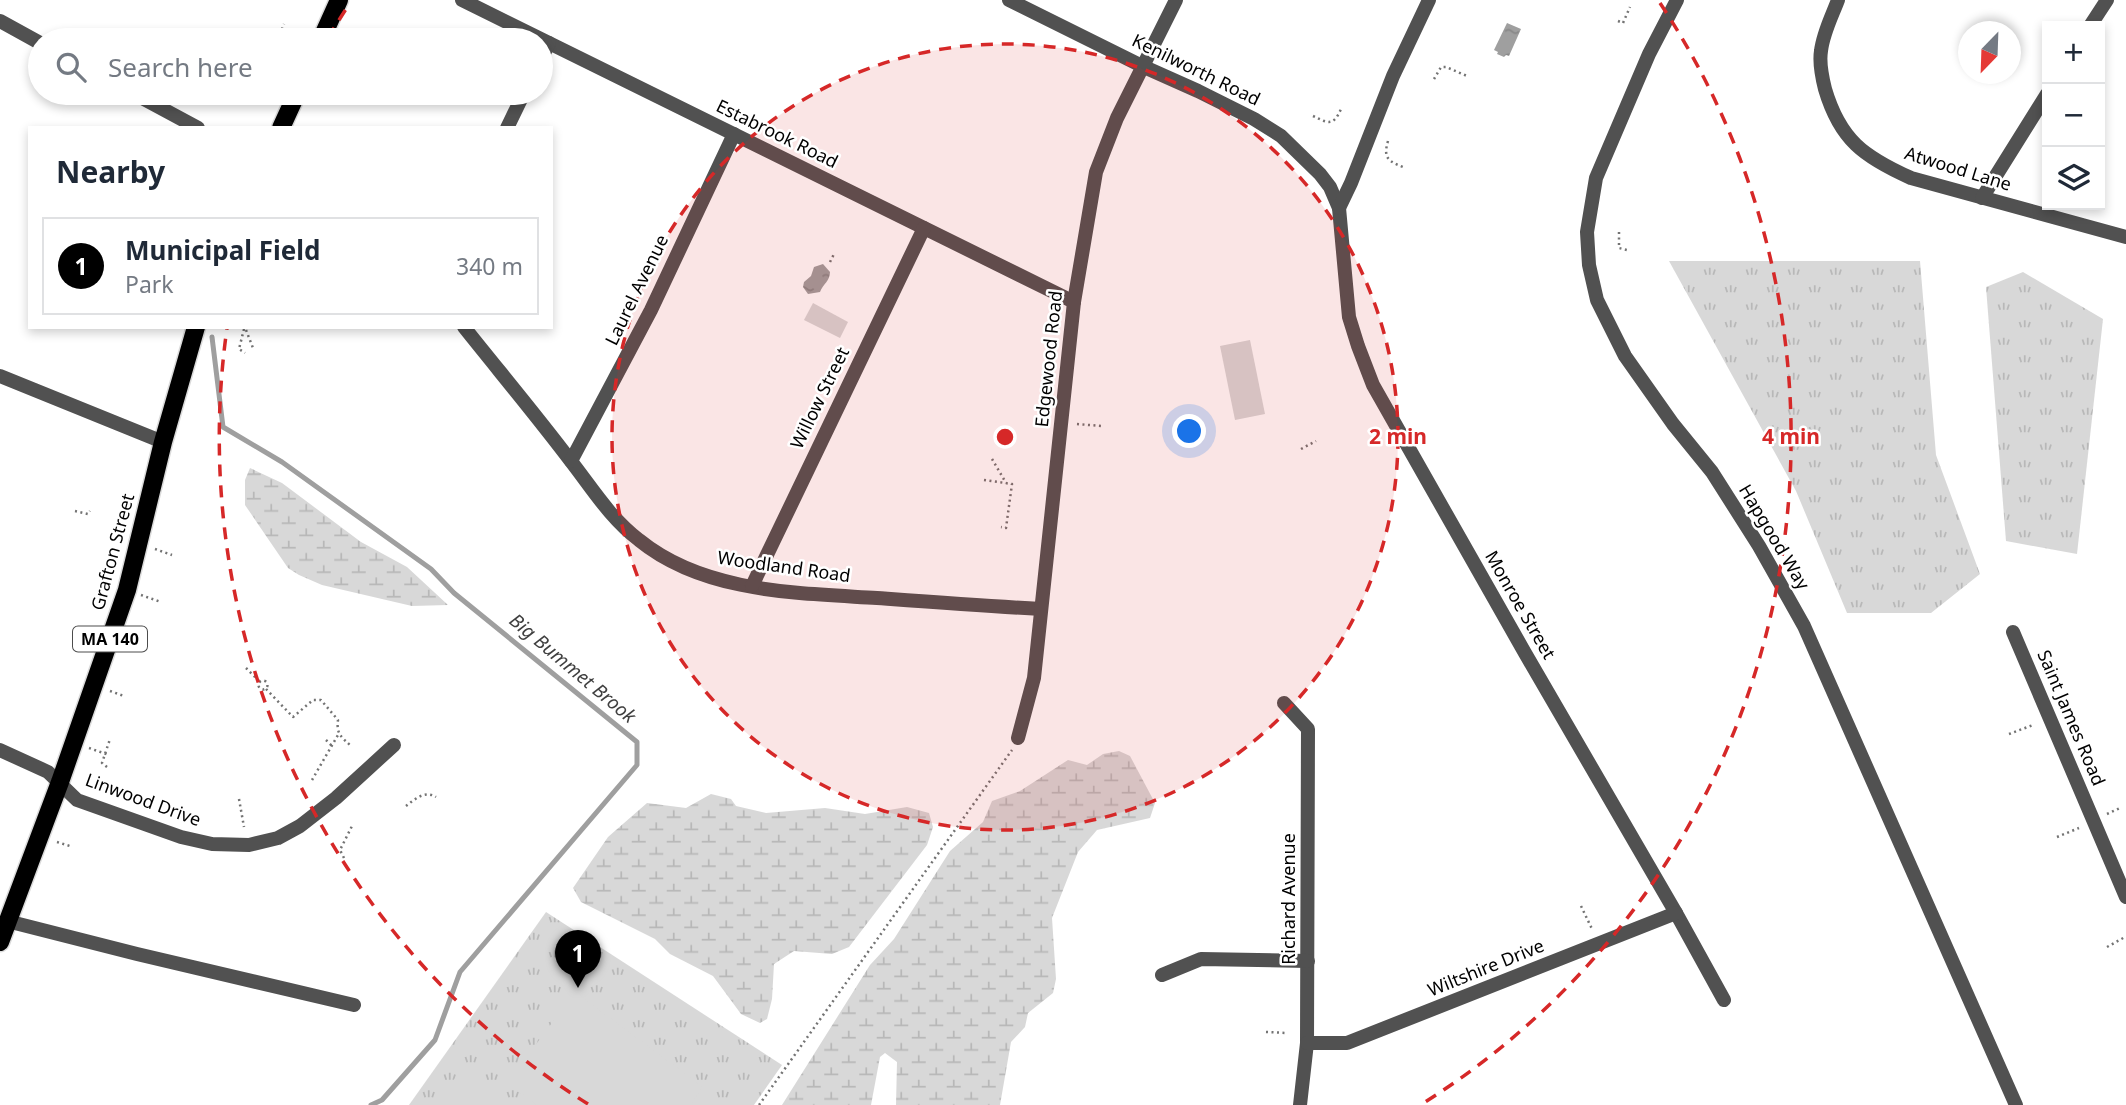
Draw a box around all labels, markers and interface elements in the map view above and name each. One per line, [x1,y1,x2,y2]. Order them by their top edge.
north arrow [1958,21,2021,84]
map controls [2042,21,2105,210]
button: + [2042,21,2105,84]
search box [28,28,553,105]
street label: Kenilworth Road [1128,28,1264,111]
icon: search [52,48,90,86]
text: Search here [108,49,253,85]
button: − [2042,84,2105,147]
street label: Estabrook Road [713,93,842,173]
street label: Atwood Lane [1902,140,2015,196]
button: layers [2042,147,2105,210]
text: Nearby [56,151,165,192]
street label: Laurel Avenue [599,230,673,349]
text: Municipal Field [125,232,321,268]
text: 1 [74,250,88,282]
text: 340 m [456,250,523,282]
text: Park [125,268,174,300]
street label: Edgewood Road [1029,290,1067,428]
street label: Willow Street [784,342,854,452]
your location [1172,414,1206,448]
text: 2 min [1369,422,1427,450]
text: 4 min [1762,422,1820,450]
centre of rings [993,425,1017,449]
street label: Hapgood Way [1734,479,1816,594]
street label: Grafton Street [85,490,139,613]
street label: Woodland Road [716,545,852,587]
street label: Monroe Street [1480,546,1562,663]
water label: Big Bummet Brook [504,607,642,729]
road number: MA 140 [73,626,147,652]
street label: Saint James Road [2032,646,2111,789]
street label: Linwood Drive [82,767,204,831]
street label: Richard Avenue [1276,833,1300,965]
pin: 1 [555,930,601,988]
street label: Wiltshire Drive [1424,933,1547,1001]

